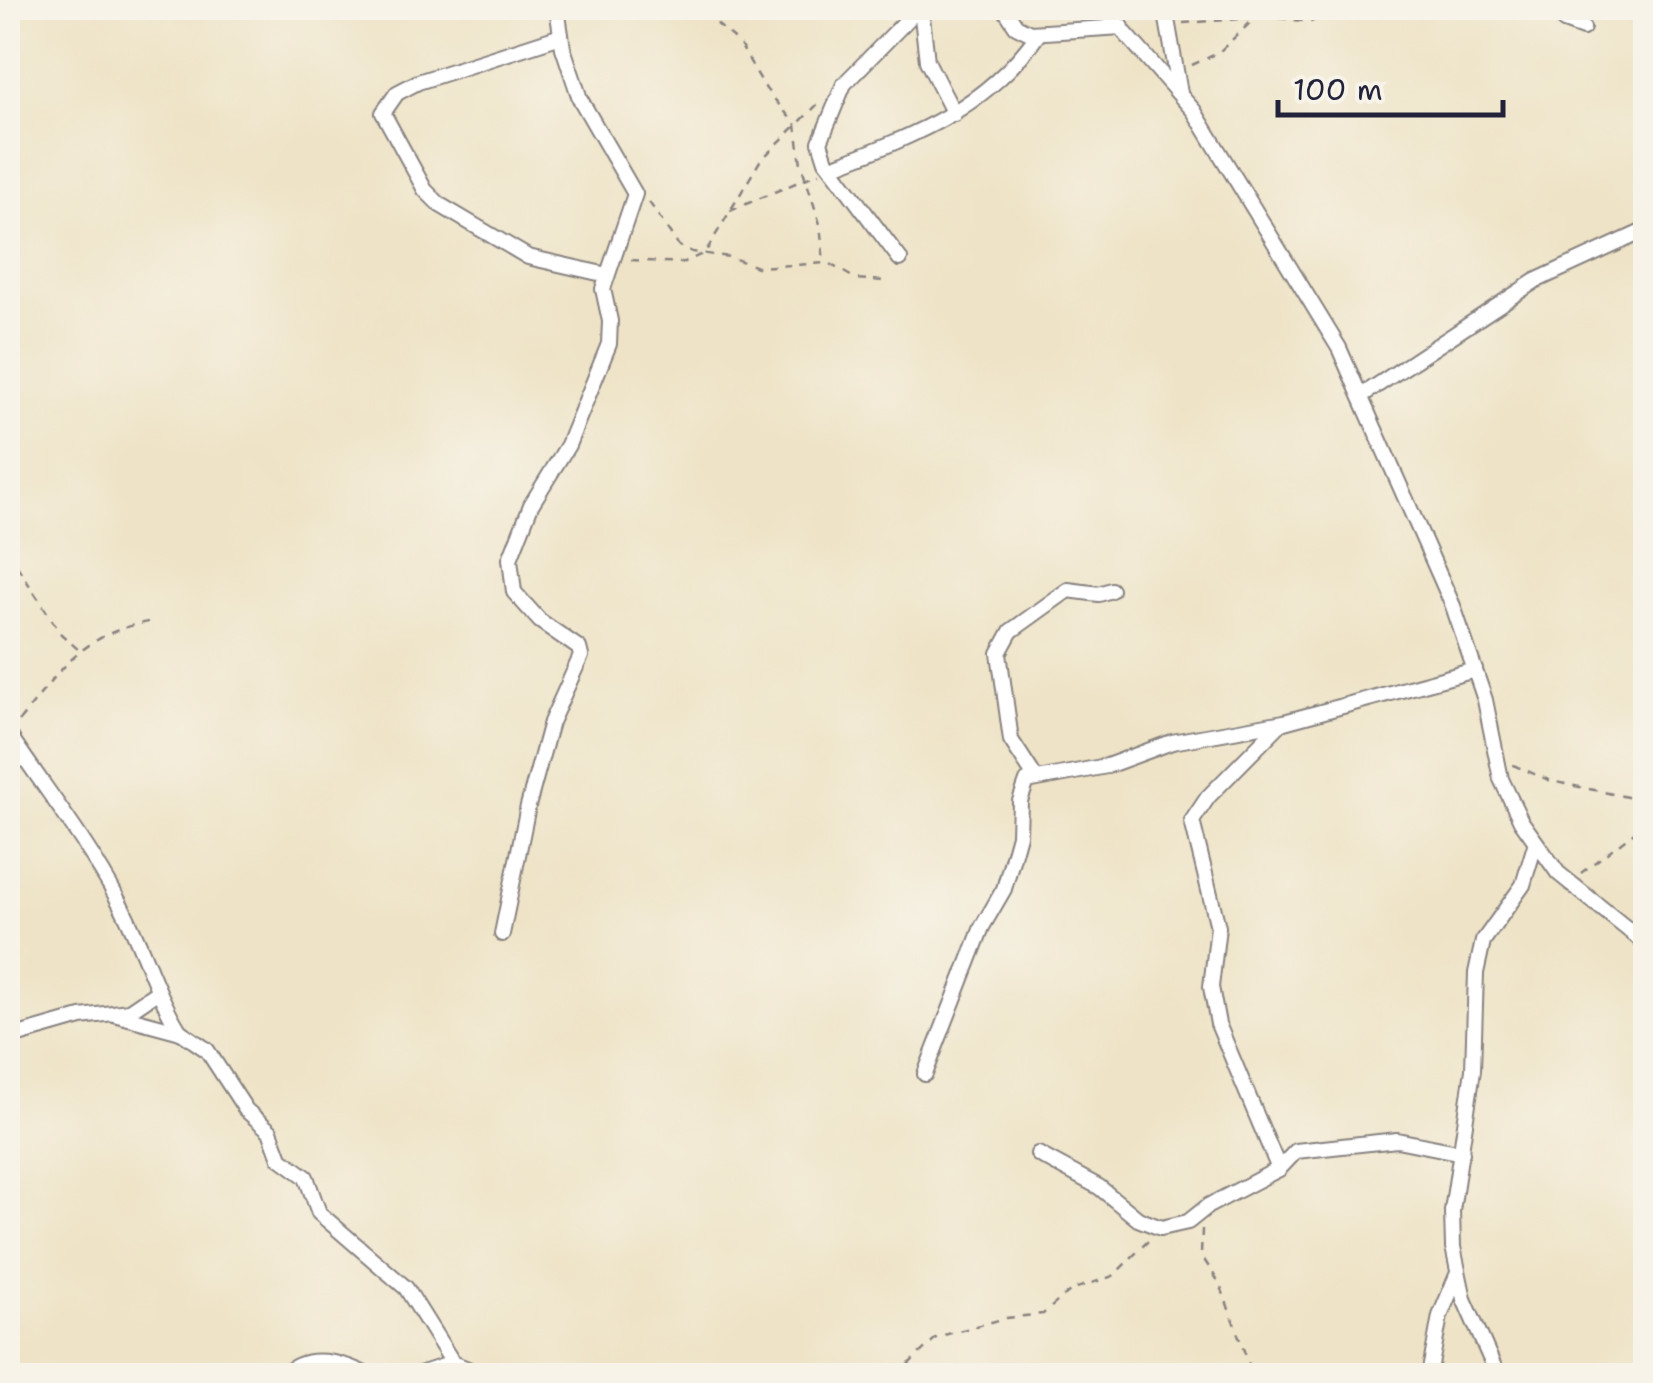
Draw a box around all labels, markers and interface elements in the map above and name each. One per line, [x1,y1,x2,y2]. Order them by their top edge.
scale bar [1278,55,1503,117]
text: 100 m [1293,69,1383,110]

